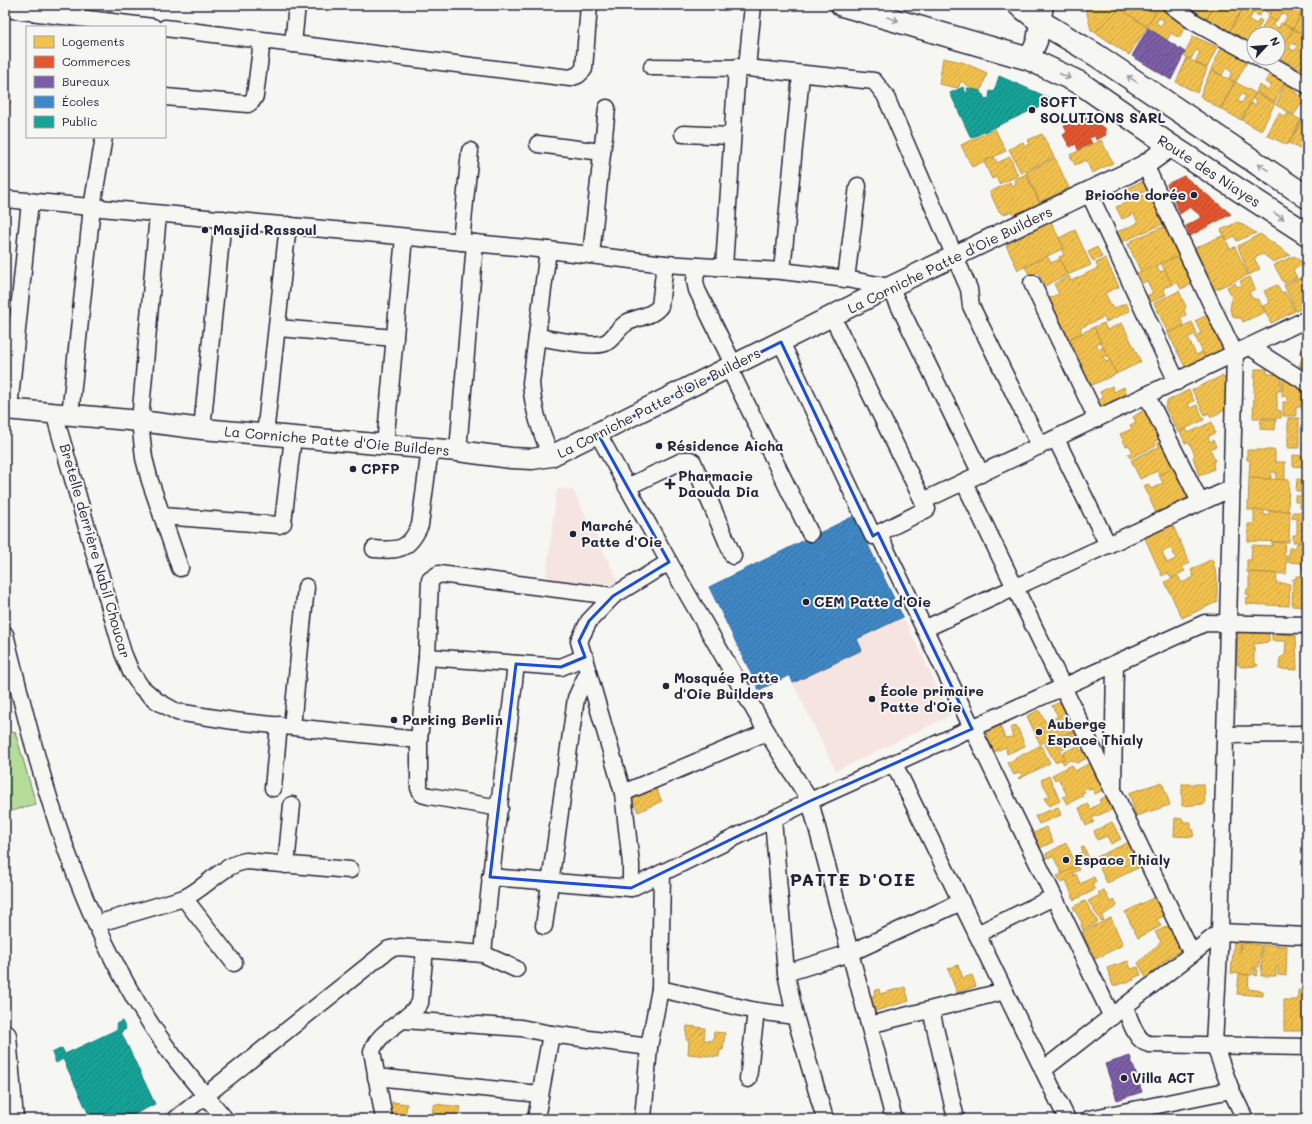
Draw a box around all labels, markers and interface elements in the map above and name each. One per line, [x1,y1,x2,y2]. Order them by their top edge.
one-way arrow [886,16,898,24]
legend [26,26,166,138]
north arrow [1246,26,1286,66]
text: Logements [62,33,125,49]
text: N [1267,34,1284,48]
text: Commerces [62,53,131,69]
text: Bureaux [62,73,110,89]
one-way arrow [1058,73,1070,80]
one-way arrow [1127,75,1138,83]
place label: SOFT SOLUTIONS SARL [1040,92,1166,127]
text: Écoles [62,93,99,109]
marker: SOFT SOLUTIONS SARL [1027,105,1037,115]
text: Public [62,113,97,129]
street label: Route des Niayes [1154,130,1264,211]
one-way arrow [1258,163,1269,171]
place label: Brioche dorée [1085,185,1186,204]
marker: Brioche dorée [1189,190,1199,200]
street label: La Corniche Patte d'Oie Builders [844,201,1055,318]
one-way arrow [1273,212,1284,220]
place label: Masjid Rassoul [213,220,317,239]
marker: Masjid Rassoul [200,225,210,235]
street label: La Corniche Patte d'Oie Builders [554,343,764,462]
street label: La Corniche Patte d'Oie Builders [224,421,450,460]
place label: Résidence Aicha [667,436,784,455]
street label: Bretelle derrière Nabil Choucar [56,441,135,660]
marker: Résidence Aicha [654,441,664,451]
place label: CPFP [361,459,400,478]
marker: CPFP [348,464,358,474]
place label: Pharmacie Daouda Dia [678,466,759,501]
marker: Pharmacie Daouda Dia [665,479,675,489]
place label: Marché Patte d'Oie [581,516,662,551]
marker: Marché Patte d'Oie [568,529,578,539]
place label: CEM Patte d'Oie [814,592,931,611]
marker: CEM Patte d'Oie [801,597,811,607]
place label: Mosquée Patte d'Oie Builders [674,668,779,703]
marker: Mosquée Patte d'Oie Builders [661,681,671,691]
place label: École primaire Patte d'Oie [880,681,984,716]
marker: École primaire Patte d'Oie [867,694,877,704]
place label: Parking Berlin [402,710,503,729]
place label: Auberge Espace Thialy [1047,714,1144,749]
marker: Parking Berlin [389,715,399,725]
marker: Auberge Espace Thialy [1034,727,1044,737]
place label: Espace Thialy [1074,850,1171,869]
marker: Espace Thialy [1061,855,1071,865]
district label: PATTE D'OIE [790,867,916,891]
place label: Villa ACT [1132,1068,1195,1087]
marker: Villa ACT [1119,1073,1129,1083]

